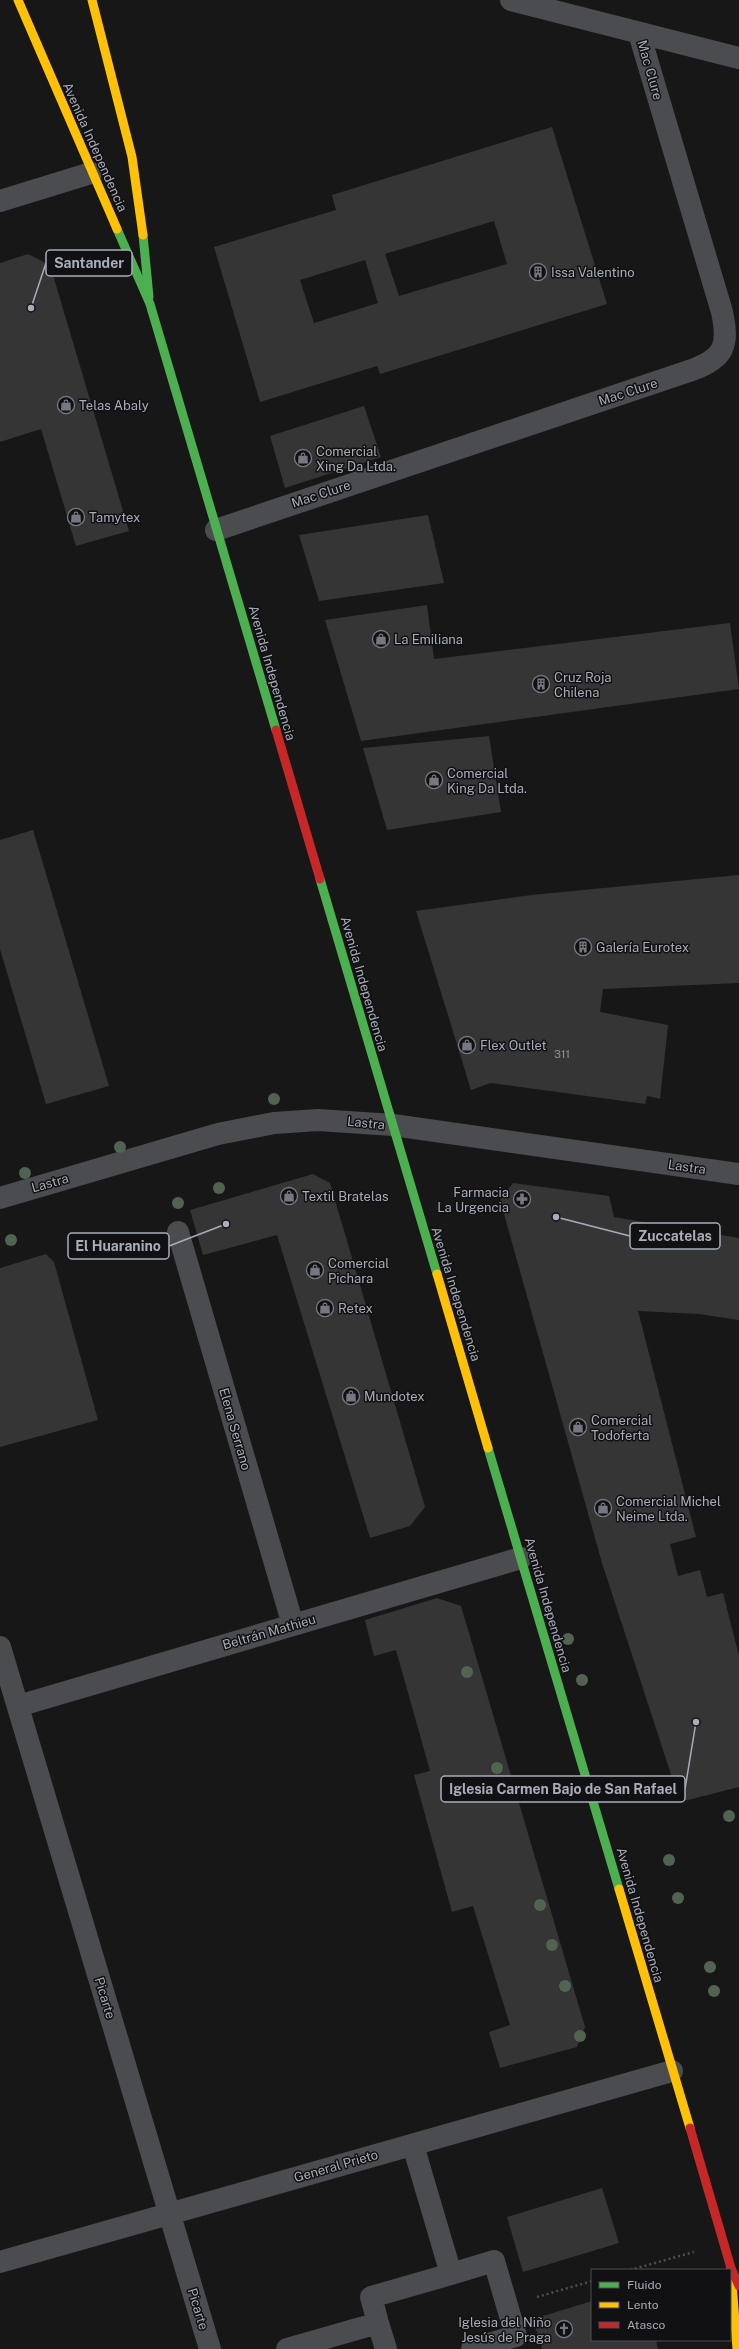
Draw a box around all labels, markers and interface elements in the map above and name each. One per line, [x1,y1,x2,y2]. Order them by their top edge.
street label: Mac Clure [634,38,666,102]
street label: Avenida Independencia [60,80,130,214]
callout: Santander [46,250,132,276]
text: Santander [54,255,124,271]
building icon: Issa Valentino [528,262,548,282]
place label: Issa Valentino [551,265,635,280]
street label: Mac Clure [596,375,660,409]
shop icon: Telas Abaly [56,395,76,415]
place label: Telas Abaly [79,398,149,413]
place label: Comercial Xing Da Ltda. [316,444,396,474]
shop icon: Comercial Xing Da Ltda. [293,448,313,468]
street label: Mac Clure [289,477,353,511]
shop icon: Tamytex [66,507,86,527]
place label: Tamytex [89,510,140,525]
street label: Avenida Independencia [245,604,299,742]
shop icon: La Emiliana [371,629,391,649]
place label: La Emiliana [394,632,463,647]
place label: Cruz Roja Chilena [554,670,612,700]
building icon: Cruz Roja Chilena [531,674,551,694]
place label: Comercial King Da Ltda. [447,766,527,796]
shop icon: Comercial King Da Ltda. [424,770,444,790]
street label: Avenida Independencia [337,915,391,1053]
building icon: Galería Eurotex [573,937,593,957]
place label: Galería Eurotex [596,940,689,955]
shop icon: Flex Outlet [457,1035,477,1055]
place label: Flex Outlet [480,1038,547,1053]
house number: 311 [554,1048,570,1060]
street label: Lastra [346,1114,386,1132]
street label: Lastra [667,1157,707,1177]
street label: Lastra [30,1171,70,1195]
place label: Farmacia La Urgencia [437,1185,509,1215]
shop icon: Textil Bratelas [279,1186,299,1206]
place label: Textil Bratelas [302,1189,389,1204]
pharmacy icon: Farmacia La Urgencia [512,1189,532,1209]
callout: Zuccatelas [630,1223,720,1249]
street label: Avenida Independencia [428,1225,484,1363]
text: Zuccatelas [638,1228,712,1244]
callout: El Huaranino [68,1233,169,1259]
text: El Huaranino [75,1238,161,1254]
place label: Comercial Pichara [328,1256,389,1286]
shop icon: Comercial Pichara [305,1260,325,1280]
shop icon: Retex [315,1298,335,1318]
place label: Retex [338,1301,373,1316]
street label: Elena Serrano [216,1386,254,1472]
shop icon: Mundotex [341,1386,361,1406]
place label: Mundotex [364,1389,425,1404]
place label: Comercial Todoferta [591,1413,652,1443]
shop icon: Comercial Todoferta [568,1417,588,1437]
place label: Comercial Michel Neime Ltda. [616,1494,721,1524]
shop icon: Comercial Michel Neime Ltda. [593,1498,613,1518]
street label: Avenida Independencia [521,1536,575,1674]
street label: Beltrán Mathieu [221,1612,317,1652]
callout: Iglesia Carmen Bajo de San Rafael [441,1776,685,1802]
text: Iglesia Carmen Bajo de San Rafael [449,1781,677,1797]
street label: Avenida Independencia [613,1846,667,1984]
street label: Picarte [92,1975,118,2021]
street label: General Prieto [292,2147,380,2185]
legend [591,2269,731,2341]
text: Fluido [627,2278,662,2292]
street label: Picarte [185,2286,211,2332]
text: Lento [627,2298,659,2312]
place label: Iglesia del Niño Jesús de Praga [458,2315,551,2345]
text: Atasco [627,2318,666,2332]
church icon: Iglesia del Niño Jesús de Praga [554,2319,574,2339]

